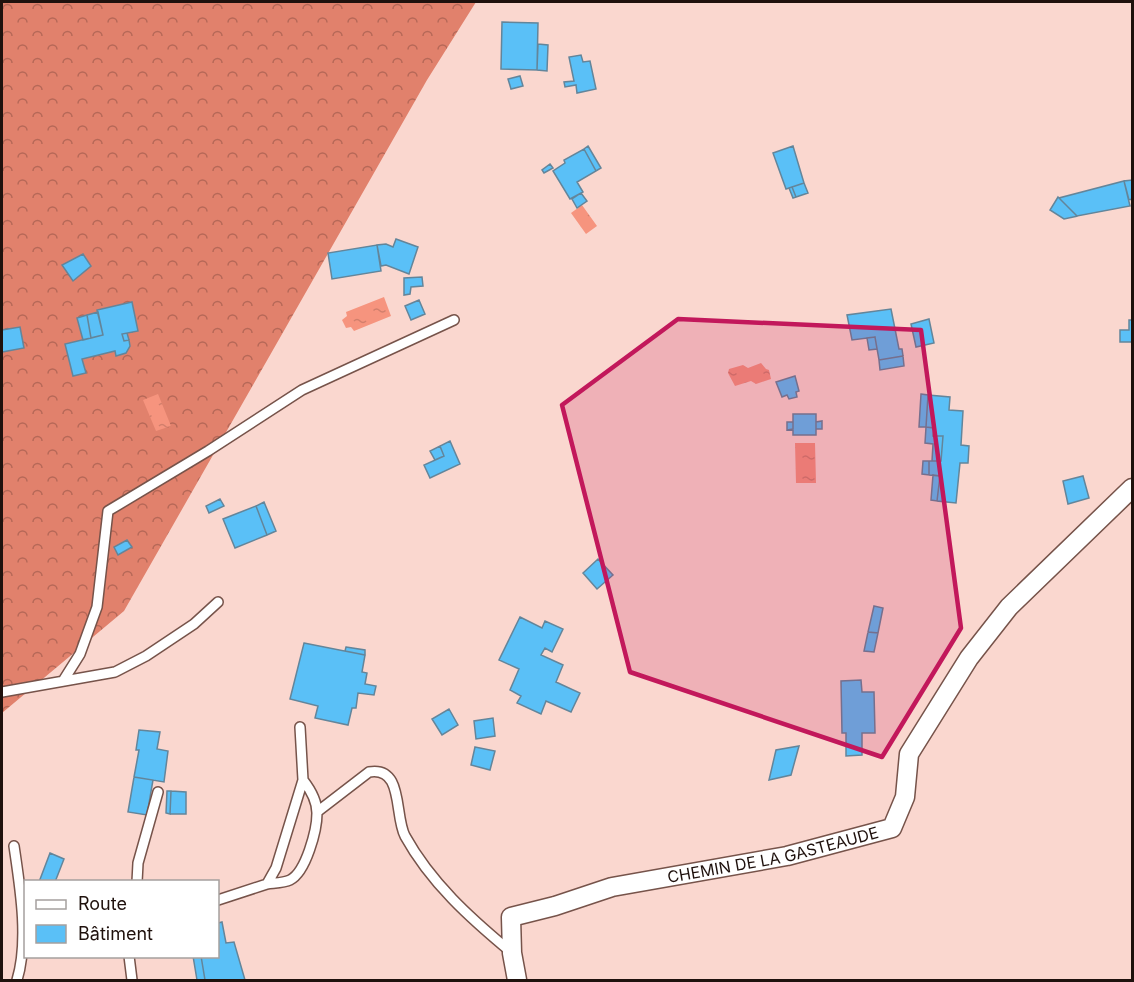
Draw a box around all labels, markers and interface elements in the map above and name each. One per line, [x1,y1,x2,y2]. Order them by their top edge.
street label: CHEMIN DE LA GASTEAUDE [666,822,880,887]
legend [24,880,219,958]
text: Route [78,893,127,914]
text: Bâtiment [78,923,153,944]

